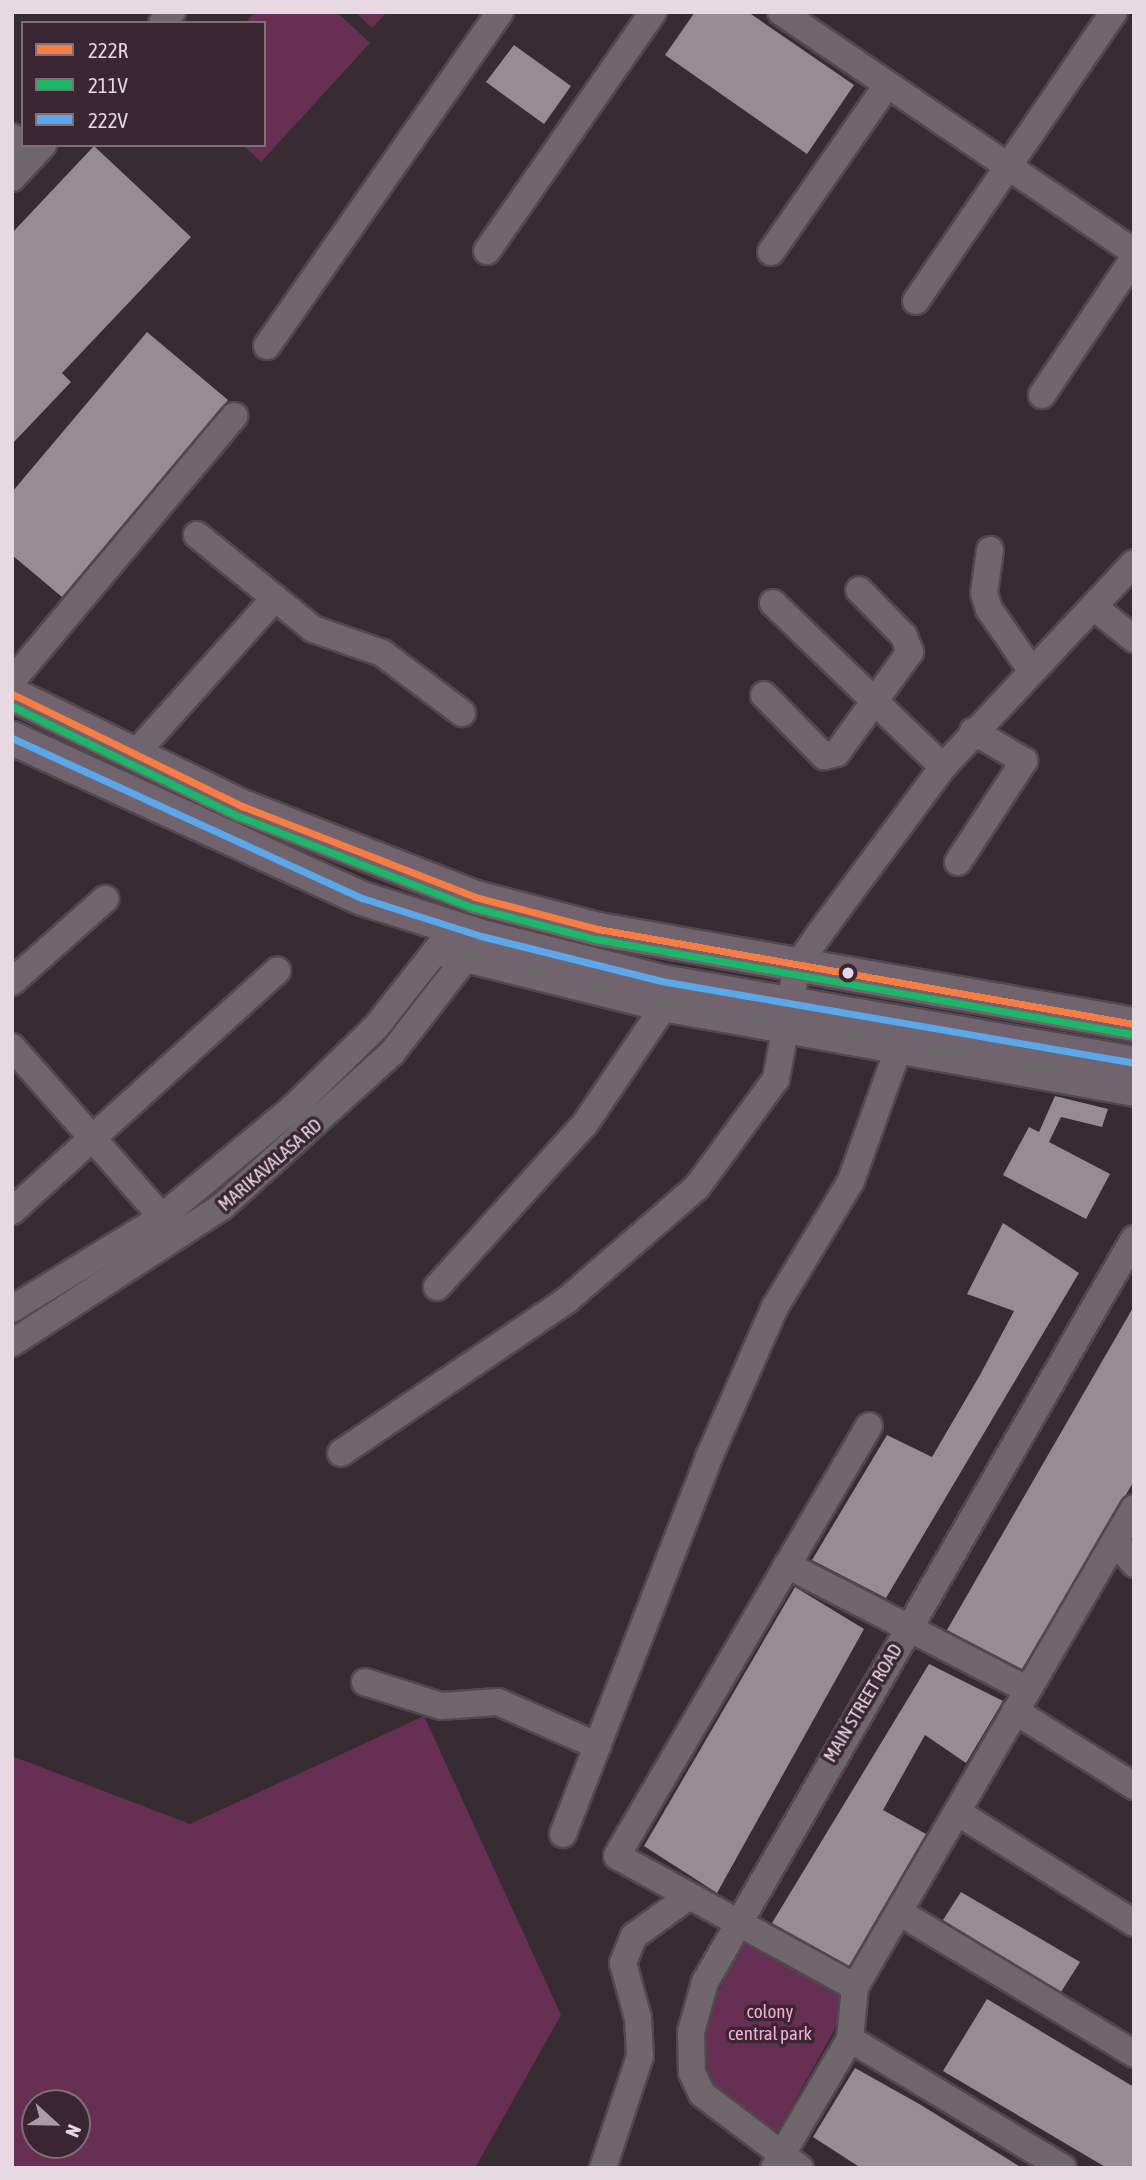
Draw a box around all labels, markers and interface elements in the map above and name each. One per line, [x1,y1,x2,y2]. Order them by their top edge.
legend [21,21,266,147]
text: 222R [88,38,128,62]
text: 211V [88,73,128,97]
text: 222V [88,108,128,132]
unlabelled marker [841,966,855,980]
street label: MARIKAVALASA RD [214,1114,326,1216]
street label: MAIN STREET ROAD [819,1640,907,1766]
park label: colony central park [728,2001,812,2045]
north arrow [21,2089,91,2159]
text: N [61,2122,86,2140]

